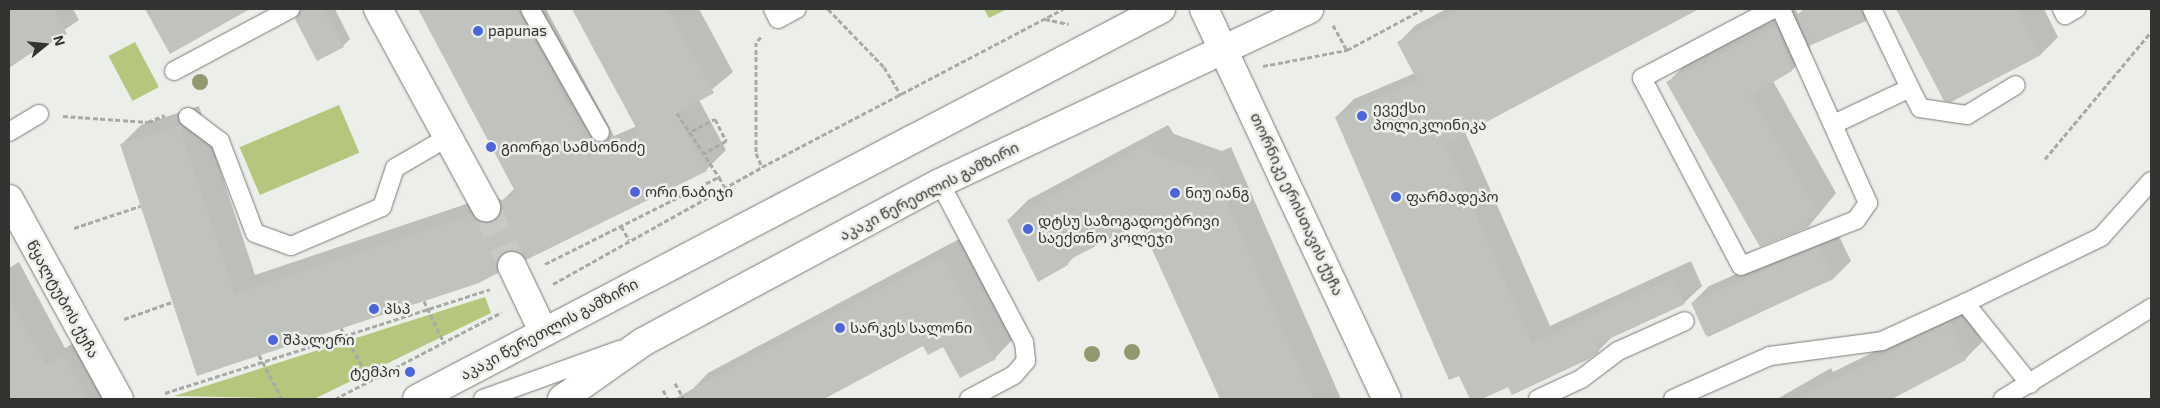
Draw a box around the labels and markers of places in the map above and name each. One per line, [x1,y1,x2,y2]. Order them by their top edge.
place label: papunas [488,22,547,40]
marker: papunas [472,25,484,37]
place label: ევექსი პოლიკლინიკა [1373,98,1486,133]
marker: ევექსი პოლიკლინიკა [1355,109,1369,123]
place label: გიორგი სამსონიძე [501,138,646,156]
marker: გიორგი სამსონიძე [485,141,497,153]
place label: ორი ნაბიჯი [645,183,733,201]
place label: ნიუ იანგ [1185,184,1249,202]
marker: ორი ნაბიჯი [629,186,641,198]
marker: ნიუ იანგ [1169,187,1181,199]
place label: ფარმადეპო [1406,188,1499,206]
marker: ფარმადეპო [1390,191,1402,203]
place label: დტსუ საზოგადოებრივი საექთნო კოლეჯი [1038,211,1220,246]
marker: დტსუ საზოგადოებრივი საექთნო კოლეჯი [1022,223,1034,235]
place label: პსპ [384,300,410,318]
marker: პსპ [368,303,380,315]
place label: სარკეს სალონი [850,319,972,337]
marker: სარკეს სალონი [834,322,846,334]
place label: შპალერი [283,331,355,349]
marker: შპალერი [267,334,279,346]
place label: ტემპო [350,363,400,381]
marker: ტემპო [404,366,416,378]

